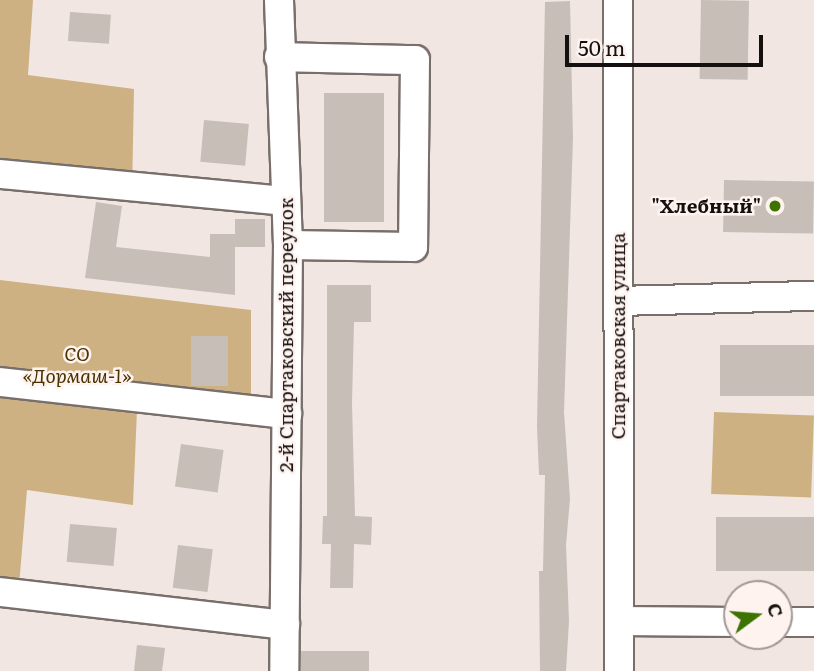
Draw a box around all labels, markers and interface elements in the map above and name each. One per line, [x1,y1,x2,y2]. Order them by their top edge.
scale bar [569,21,767,65]
text: 50 m [578,31,625,62]
place label: "Хлебный" [651,195,761,217]
street label: 2-й Спартаковский переулок [275,198,297,472]
marker: "Хлебный" [767,198,783,214]
street label: Спартаковская улица [607,233,629,439]
park label: СО «Дормаш-1» [23,343,131,387]
north arrow [723,580,793,650]
text: С [761,599,792,620]

